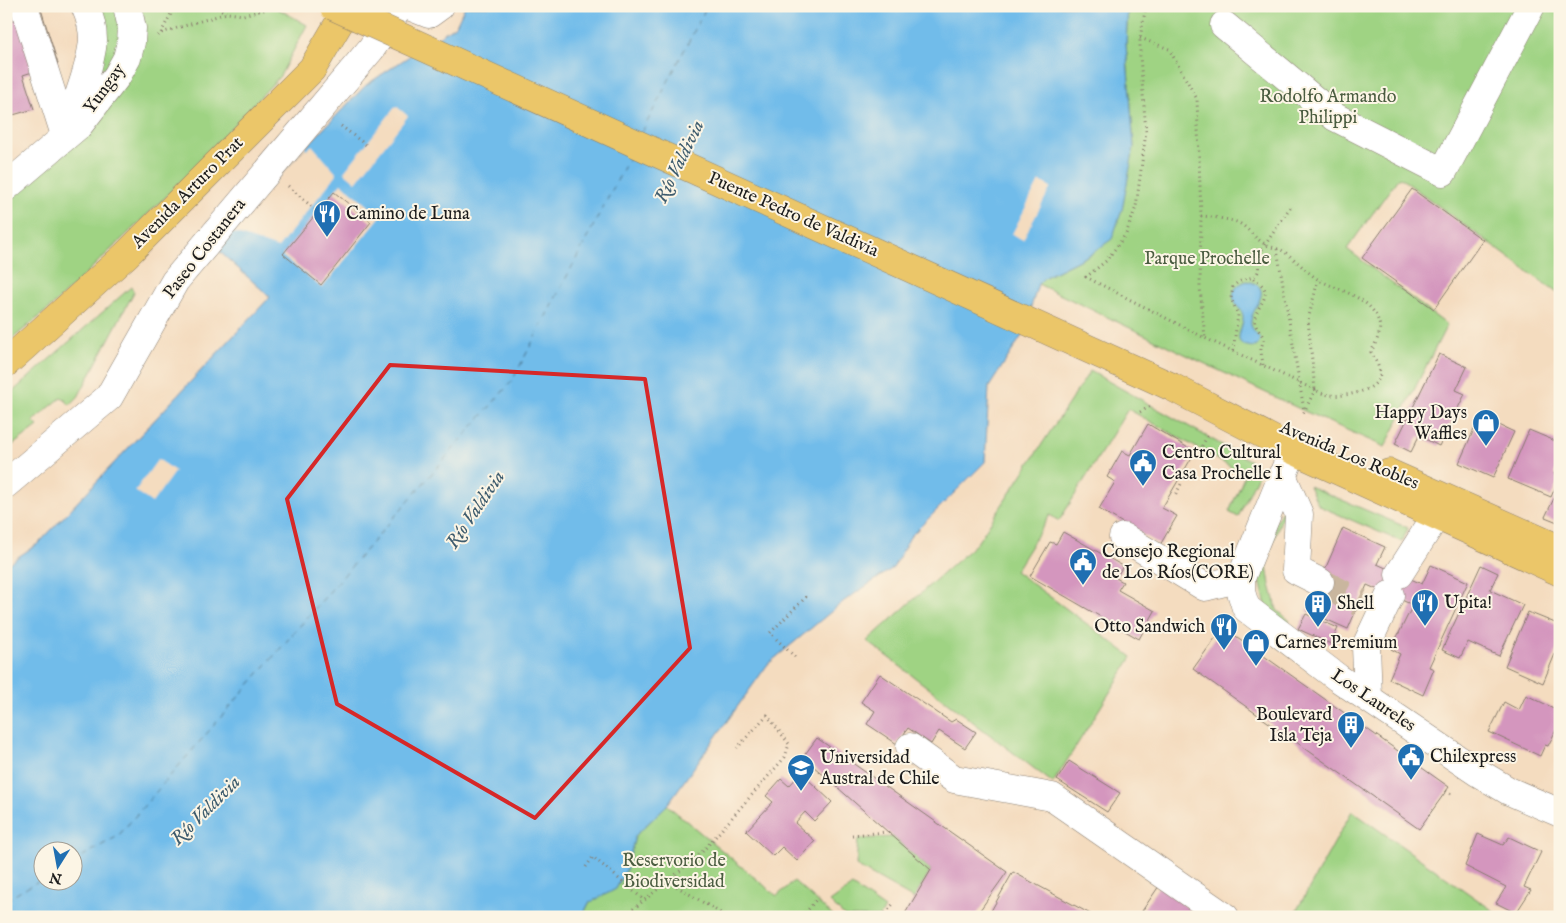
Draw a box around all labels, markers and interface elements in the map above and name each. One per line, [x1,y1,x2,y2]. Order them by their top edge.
street label: Yungay [79,59,131,119]
park label: Rodolfo Armando Philippi [1260,86,1397,130]
water label: Río Valdivia [650,117,710,207]
street label: Avenida Arturo Prat [126,132,249,255]
street label: Puente Pedro de Valdivia [704,167,882,263]
street label: Paseo Costanera [159,194,252,304]
restaurant icon: Camino de Luna [312,199,342,238]
place label: Camino de Luna [346,203,470,226]
park label: Parque Prochelle [1144,248,1270,271]
place label: Happy Days Waffles [1374,402,1467,446]
shop icon: Happy Days Waffles [1471,408,1501,447]
street label: Avenida Los Robles [1275,416,1422,496]
place label: Centro Cultural Casa Prochelle I [1162,442,1283,486]
public building icon: Centro Cultural Casa Prochelle I [1128,448,1158,487]
water label: Río Valdivia [441,466,511,554]
place label: Consejo Regional de Los Ríos(CORE) [1102,541,1254,585]
public building icon: Consejo Regional de Los Ríos(CORE) [1068,547,1098,586]
restaurant icon: Upita! [1410,588,1440,627]
building icon: Shell [1303,589,1333,628]
place label: Upita! [1444,592,1492,615]
place label: Shell [1337,593,1374,616]
restaurant icon: Otto Sandwich [1209,612,1239,651]
place label: Otto Sandwich [1094,616,1205,639]
shop icon: Carnes Premium [1241,628,1271,667]
place label: Carnes Premium [1275,632,1398,655]
street label: Los Laureles [1326,664,1420,738]
place label: Boulevard Isla Teja [1256,704,1332,748]
building icon: Boulevard Isla Teja [1336,710,1366,749]
public building icon: Chilexpress [1396,742,1426,781]
place label: Chilexpress [1430,746,1516,769]
place label: Universidad Austral de Chile [819,747,939,791]
school or university icon: Universidad Austral de Chile [786,753,816,792]
water label: Río Valdivia [166,771,246,851]
north arrow [32,840,82,890]
park label: Reservorio de Biodiversidad [622,850,726,894]
text: N [48,868,64,888]

